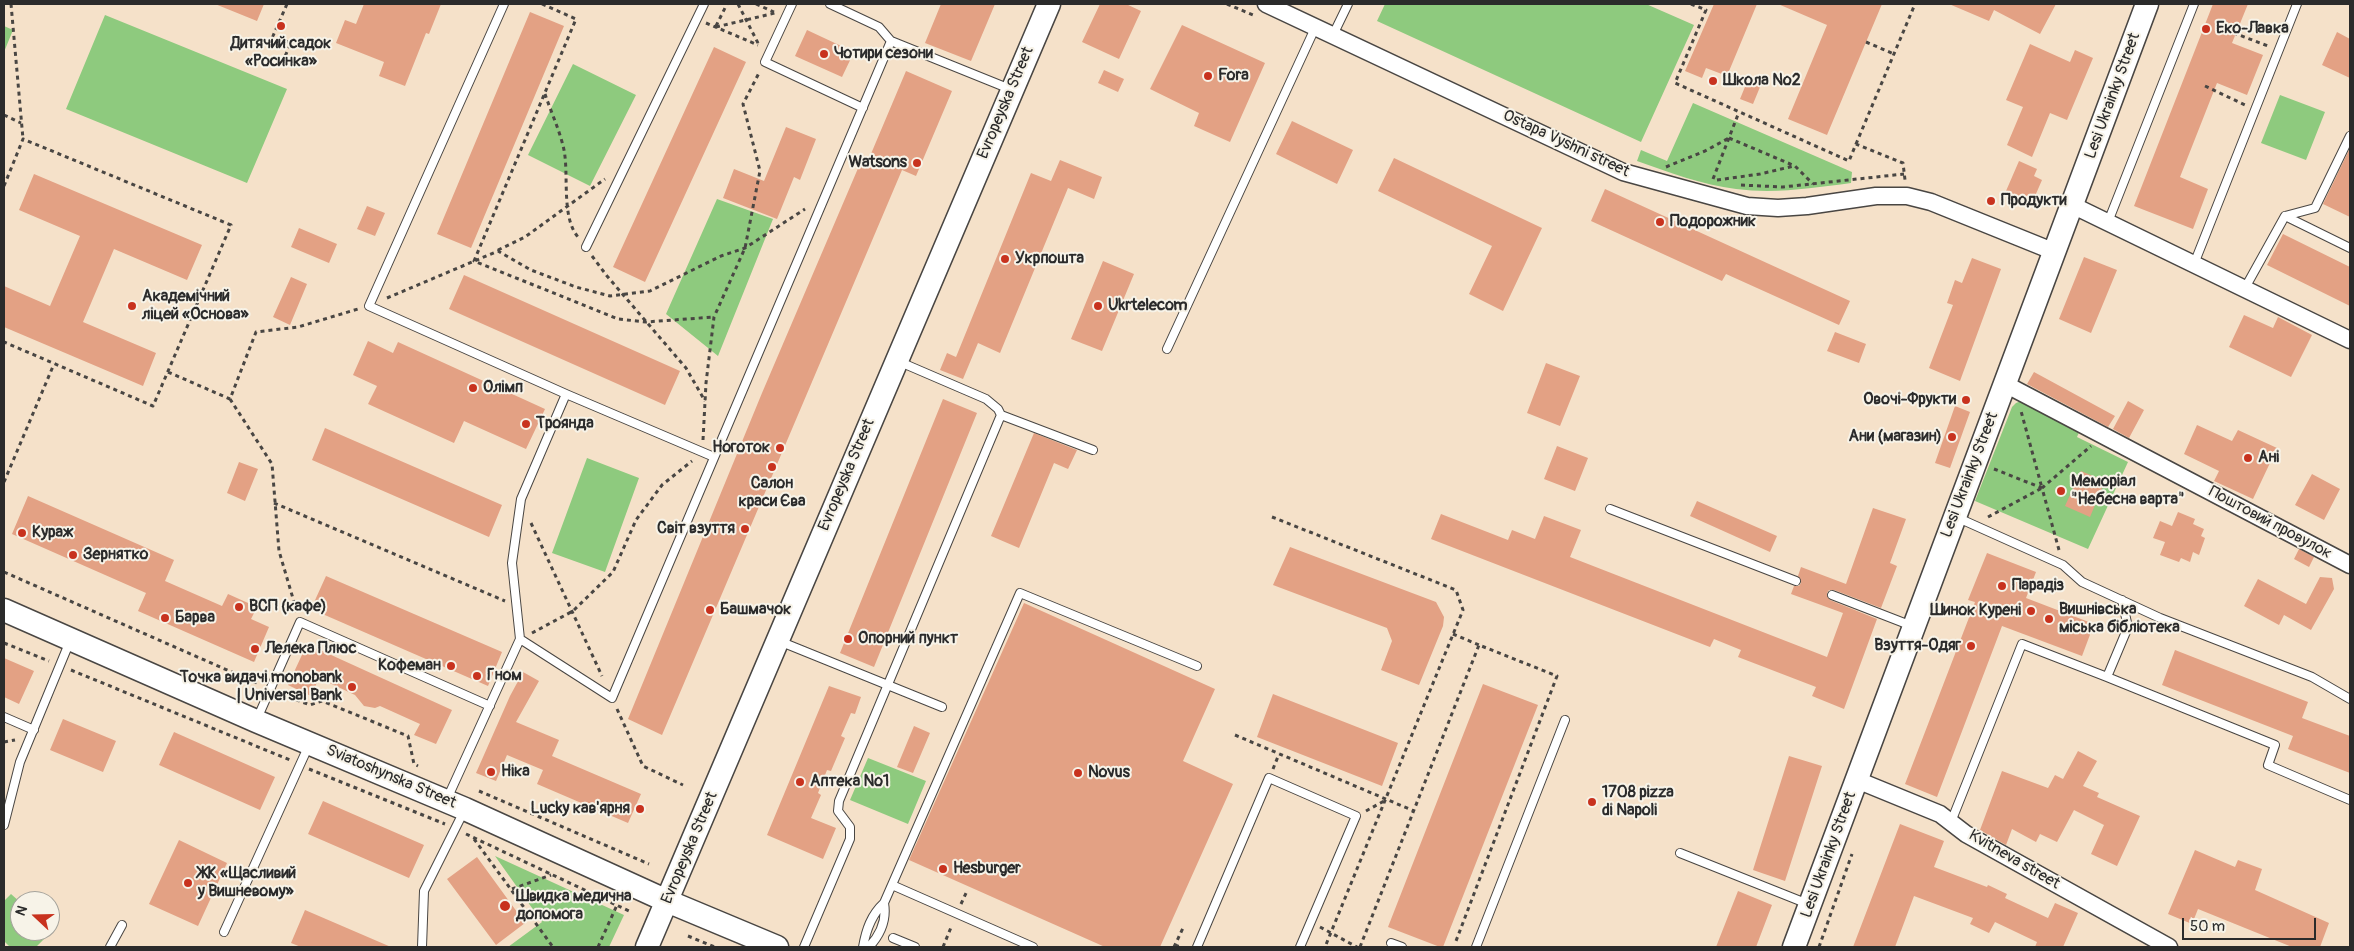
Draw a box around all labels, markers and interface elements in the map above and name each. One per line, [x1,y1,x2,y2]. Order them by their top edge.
place label: Еко-Лавка [2216,19,2289,39]
marker: Дитячий садок «Росинка» [275,20,287,32]
marker: Еко-Лавка [2200,23,2212,35]
street label: Lesi Ukrainky Street [2081,30,2145,162]
place label: Дитячий садок «Росинка» [231,34,331,72]
place label: Чотири сезони [834,44,933,64]
street label: Evropeyska Street [974,44,1038,162]
marker: Чотири сезони [818,48,830,60]
place label: Fora [1218,66,1249,86]
marker: Fora [1202,70,1214,82]
place label: Школа №2 [1723,71,1801,91]
marker: Школа №2 [1707,75,1719,87]
street label: Ostapa Vyshni street [1500,106,1632,182]
place label: Watsons [848,153,907,173]
marker: Watsons [911,157,923,169]
place label: Продукти [2001,191,2067,211]
marker: Продукти [1985,195,1997,207]
place label: Подорожник [1670,212,1756,232]
marker: Подорожник [1654,216,1666,228]
place label: Укрпошта [1015,249,1084,269]
marker: Укрпошта [999,253,1011,265]
place label: Академічний ліцей «Основа» [142,287,249,325]
place label: Ukrtelecom [1108,296,1187,316]
marker: Академічний ліцей «Основа» [126,300,138,312]
marker: Ukrtelecom [1092,300,1104,312]
place label: Олімп [483,378,523,398]
marker: Олімп [467,382,479,394]
place label: Овочі-Фрукти [1863,390,1956,410]
marker: Овочі-Фрукти [1960,394,1972,406]
street label: Lesi Ukrainky Street [1937,410,2003,540]
place label: Троянда [536,414,594,434]
street label: Evropeyska Street [815,416,879,534]
marker: Троянда [520,418,532,430]
place label: Ани (магазин) [1849,427,1942,447]
marker: Ани (магазин) [1946,431,1958,443]
place label: Ноготок [712,438,770,458]
marker: Ноготок [774,442,786,454]
place label: Ані [2258,448,2279,468]
marker: Ані [2242,452,2254,464]
marker: Салон краси Єва [766,461,778,473]
place label: Меморіал "Небесна варта" [2071,472,2184,510]
place label: Салон краси Єва [739,474,805,512]
street label: Поштовий провулок [2205,482,2335,564]
marker: Меморіал "Небесна варта" [2055,485,2067,497]
place label: Світ взуття [657,519,735,539]
place label: Кураж [32,523,73,543]
marker: Світ взуття [739,523,751,535]
marker: Кураж [16,527,28,539]
place label: Зернятко [83,545,148,565]
marker: Зернятко [67,549,79,561]
place label: Парадіз [2012,576,2064,596]
marker: Парадіз [1996,580,2008,592]
place label: ВСП (кафе) [249,597,327,617]
place label: Башмачок [720,600,791,620]
place label: Вишнівська міська бібліотека [2059,600,2180,638]
marker: ВСП (кафе) [233,601,245,613]
place label: Шинок Курені [1930,601,2021,621]
marker: Башмачок [704,604,716,616]
marker: Шинок Курені [2025,605,2037,617]
place label: Барва [175,608,215,628]
marker: Барва [159,612,171,624]
marker: Вишнівська міська бібліотека [2043,613,2055,625]
place label: Опорний пункт [858,629,958,649]
marker: Опорний пункт [842,633,854,645]
place label: Взуття-Одяг [1874,636,1961,656]
place label: Лелека Плюс [265,639,357,659]
marker: Взуття-Одяг [1965,640,1977,652]
marker: Лелека Плюс [249,643,261,655]
place label: Кофеман [378,656,441,676]
marker: Кофеман [445,660,457,672]
place label: Гном [487,666,522,686]
place label: Точка видачі monobank | Universal Bank [180,668,342,706]
marker: Гном [471,670,483,682]
marker: Точка видачі monobank | Universal Bank [346,681,358,693]
street label: Sviatoshynska Street [323,741,459,813]
place label: Ніка [501,762,530,782]
place label: Novus [1088,763,1130,783]
marker: Ніка [485,766,497,778]
marker: Novus [1072,767,1084,779]
place label: Аптека №1 [810,772,889,792]
marker: Аптека №1 [794,776,806,788]
place label: 1708 pizza di Napoli [1602,783,1674,821]
street label: Evropeyska Street [658,789,722,907]
street label: Lesi Ukrainky Street [1797,789,1861,921]
marker: 1708 pizza di Napoli [1586,796,1598,808]
place label: Lucky кав'ярня [531,799,630,819]
marker: Lucky кав'ярня [634,803,646,815]
street label: Kvitneva street [1965,826,2063,894]
place label: Hesburger [953,859,1021,879]
marker: Hesburger [937,863,949,875]
place label: ЖК «Щасливий у Вишневому» [198,864,296,902]
marker: ЖК «Щасливий у Вишневому» [182,877,194,889]
place label: Швидка медична допомога [516,887,632,925]
north arrow [10,891,60,941]
marker: Швидка медична допомога [498,899,512,913]
text: N [12,903,31,918]
scale bar [2184,908,2318,940]
text: 50 m [2190,917,2225,936]

